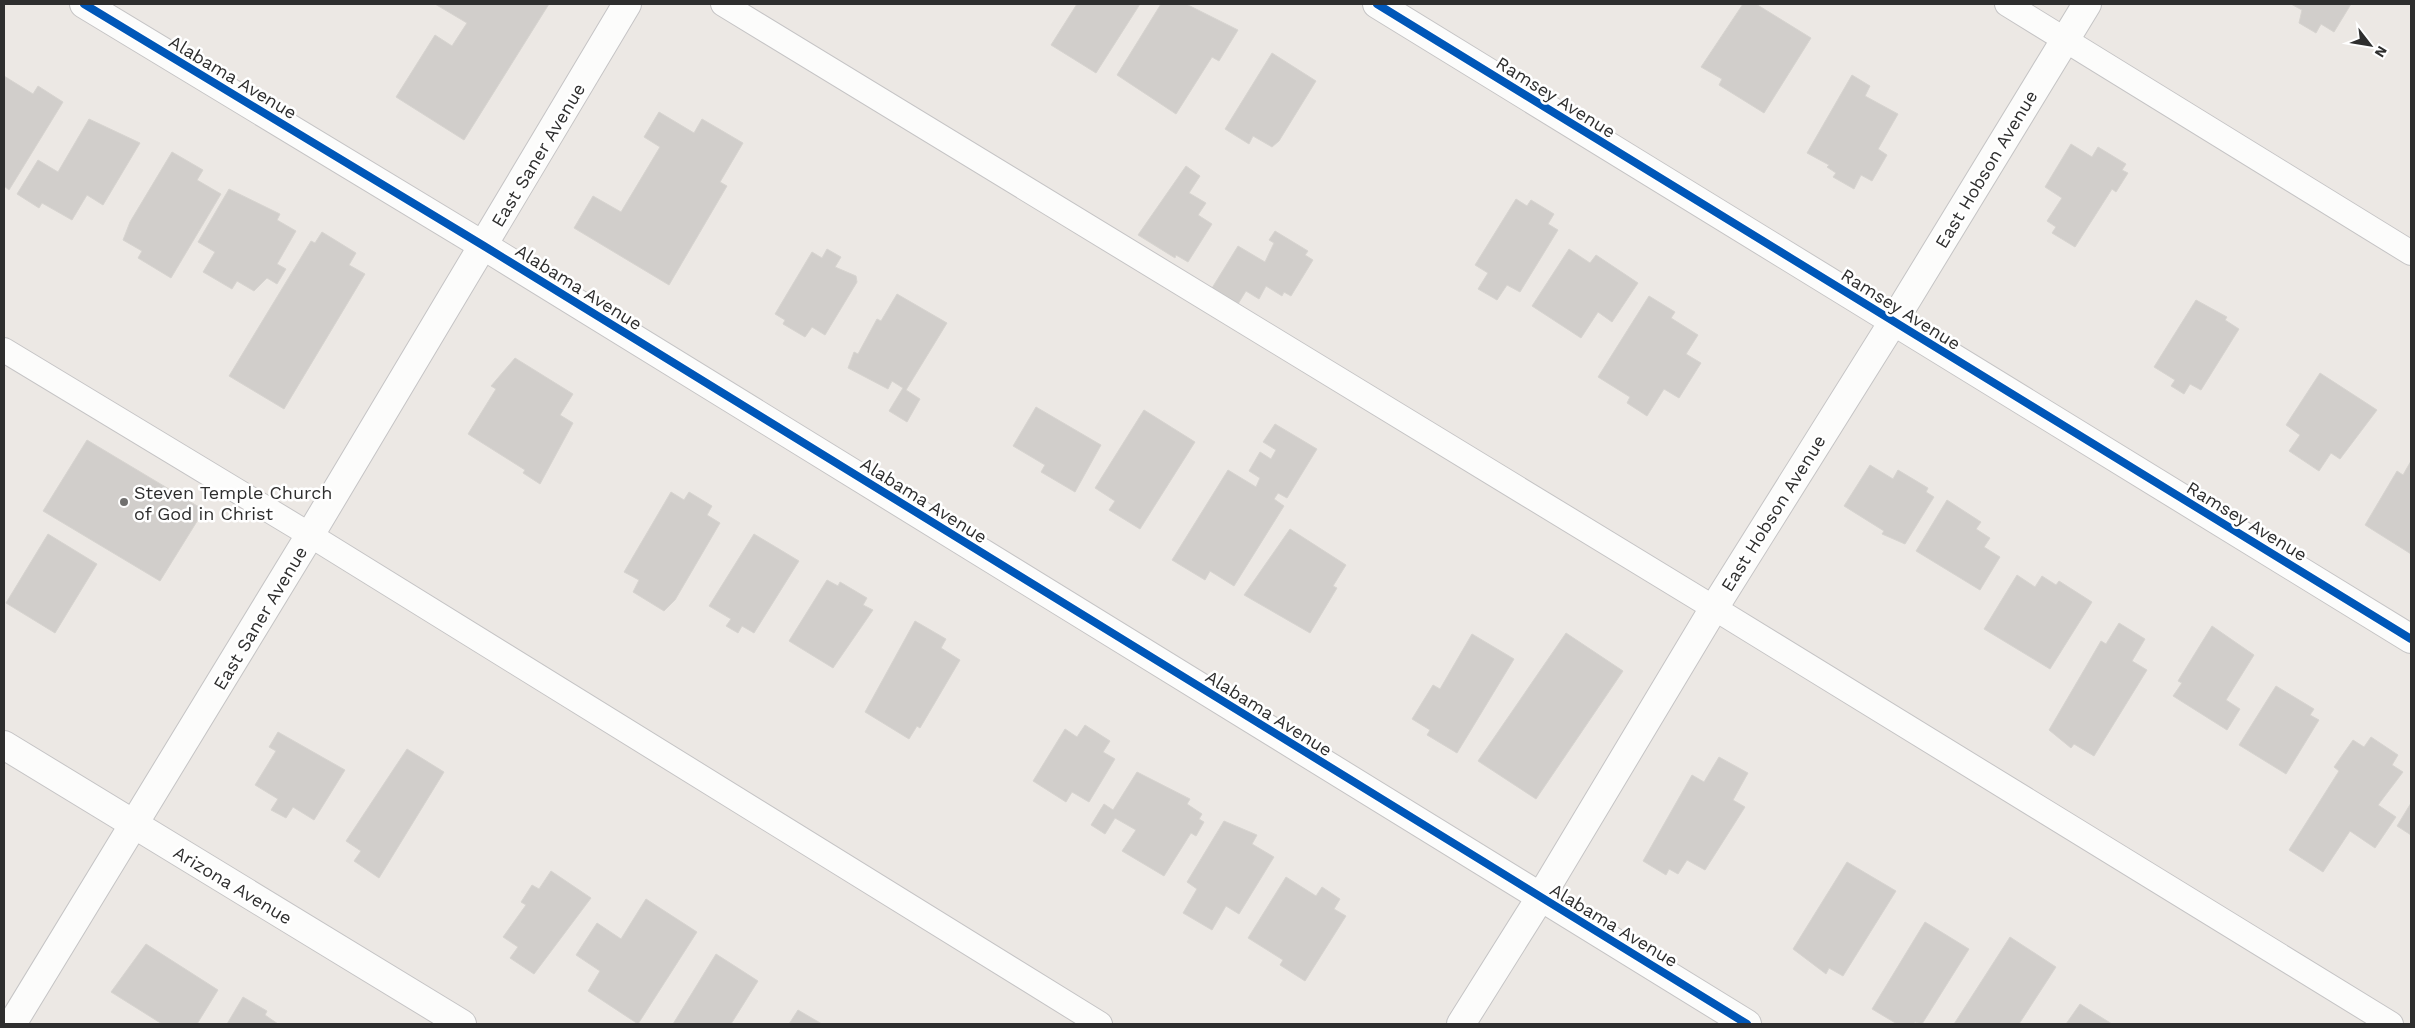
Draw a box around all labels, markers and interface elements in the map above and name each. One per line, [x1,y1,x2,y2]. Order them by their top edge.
north arrow [2345,20,2395,70]
street label: Alabama Avenue [165,31,301,123]
text: N [2372,43,2391,60]
street label: Ramsey Avenue [1492,52,1620,142]
street label: East Saner Avenue [487,79,589,231]
street label: East Hobson Avenue [1931,86,2041,252]
street label: Alabama Avenue [512,240,646,334]
street label: Ramsey Avenue [1837,264,1965,354]
street label: East Hobson Avenue [1716,431,1830,595]
street label: Alabama Avenue [857,453,991,547]
street label: Ramsey Avenue [2183,477,2311,565]
place label: Steven Temple Church of God in Christ [134,482,332,524]
marker: Steven Temple Church of God in Christ [118,496,130,508]
street label: East Saner Avenue [209,542,311,694]
street label: Alabama Avenue [1202,666,1336,760]
street label: Arizona Avenue [170,841,296,929]
street label: Alabama Avenue [1546,879,1682,971]

